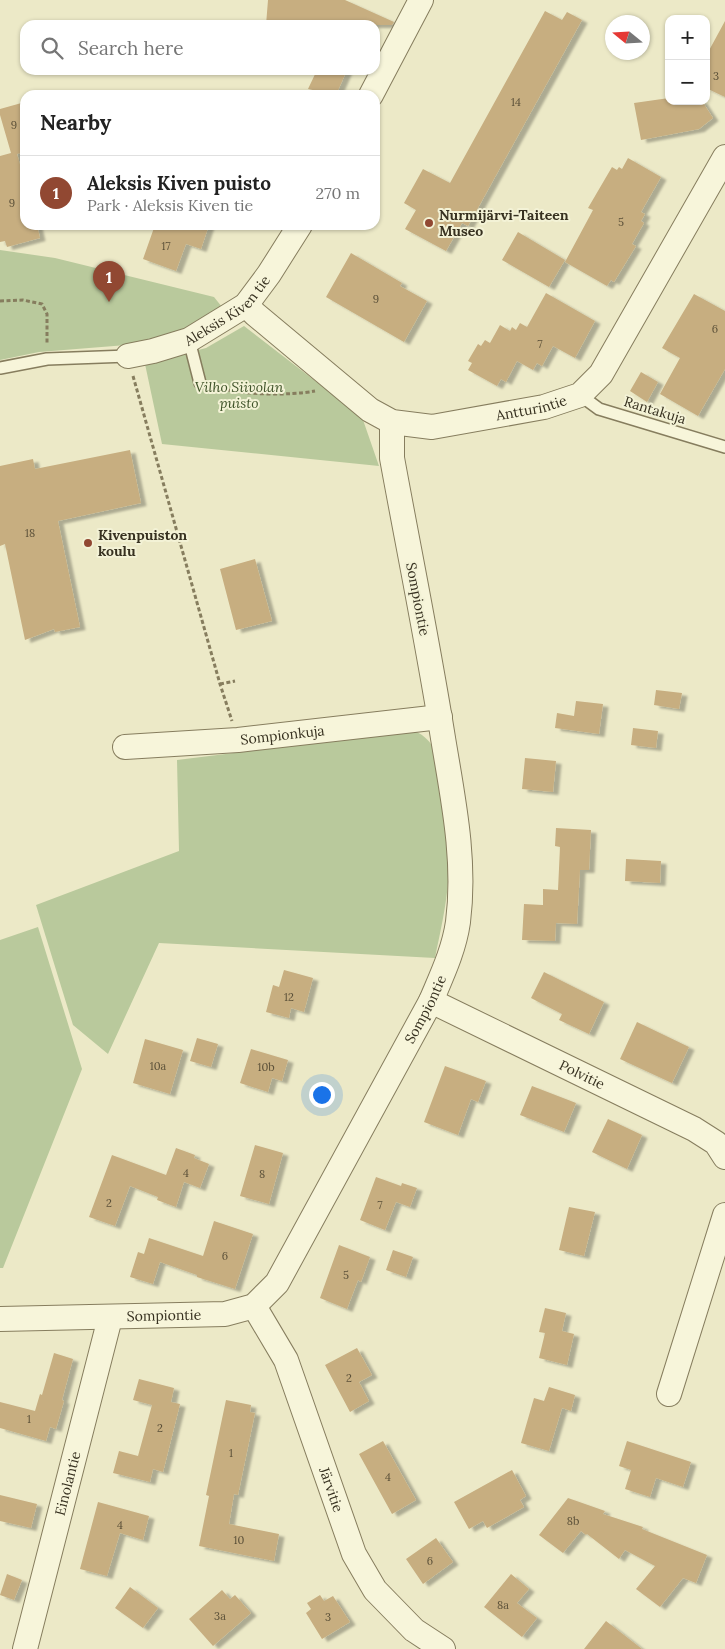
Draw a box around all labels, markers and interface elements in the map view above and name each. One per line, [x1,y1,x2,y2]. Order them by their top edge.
north arrow [605,15,650,60]
map controls [665,15,710,105]
button: + [665,15,710,60]
search box [20,20,380,75]
icon: search [38,34,66,62]
text: Search here [78,36,184,60]
button: − [665,60,710,105]
house number: 3 [713,69,719,83]
house number: 14 [511,95,521,109]
text: Nearby [40,109,111,136]
house number: 9 [11,118,17,132]
text: Aleksis Kiven puisto [87,171,271,195]
text: 1 [53,183,59,203]
text: 270 m [316,183,360,203]
text: Park · Aleksis Kiven tie [87,195,253,215]
house number: 9 [9,196,15,210]
place label: Nurmijärvi-Taiteen Museo [439,206,569,240]
house number: 5 [618,215,624,229]
marker: Nurmijärvi-Taiteen Museo [423,217,435,229]
house number: 17 [161,239,171,253]
pin: 1 [93,261,125,302]
street label: Aleksis Kiven tie [180,271,274,350]
house number: 9 [373,292,379,306]
house number: 6 [712,322,718,336]
house number: 7 [537,337,543,351]
park label: Vilho Siivolan puisto [195,378,284,412]
street label: Antturintie [494,391,569,425]
street label: Rantakuja [622,392,688,428]
house number: 18 [25,526,35,540]
place label: Kivenpuiston koulu [98,526,187,560]
marker: Kivenpuiston koulu [82,537,94,549]
street label: Sompiontie [402,561,434,638]
street label: Sompionkuja [240,721,325,749]
street label: Sompiontie [400,972,450,1047]
house number: 12 [284,990,294,1004]
street label: Polvitie [556,1056,608,1093]
house number: 10a [150,1059,167,1073]
house number: 10b [257,1060,275,1074]
your location [309,1082,335,1108]
house number: 4 [183,1166,189,1180]
house number: 8 [259,1167,265,1181]
house number: 2 [106,1196,112,1210]
house number: 7 [377,1198,383,1212]
house number: 6 [222,1249,228,1263]
house number: 5 [343,1268,349,1282]
street label: Sompiontie [127,1306,202,1325]
house number: 2 [346,1371,352,1385]
house number: 1 [27,1412,31,1426]
house number: 2 [157,1421,163,1435]
house number: 1 [229,1446,233,1460]
street label: Einolantie [51,1449,85,1517]
street label: Järvitie [315,1464,348,1515]
house number: 4 [385,1470,391,1484]
house number: 8b [567,1514,579,1528]
house number: 4 [117,1518,123,1532]
house number: 10 [234,1533,245,1547]
house number: 6 [427,1554,433,1568]
house number: 8a [497,1598,509,1612]
house number: 3a [214,1609,226,1623]
house number: 3 [325,1610,331,1624]

